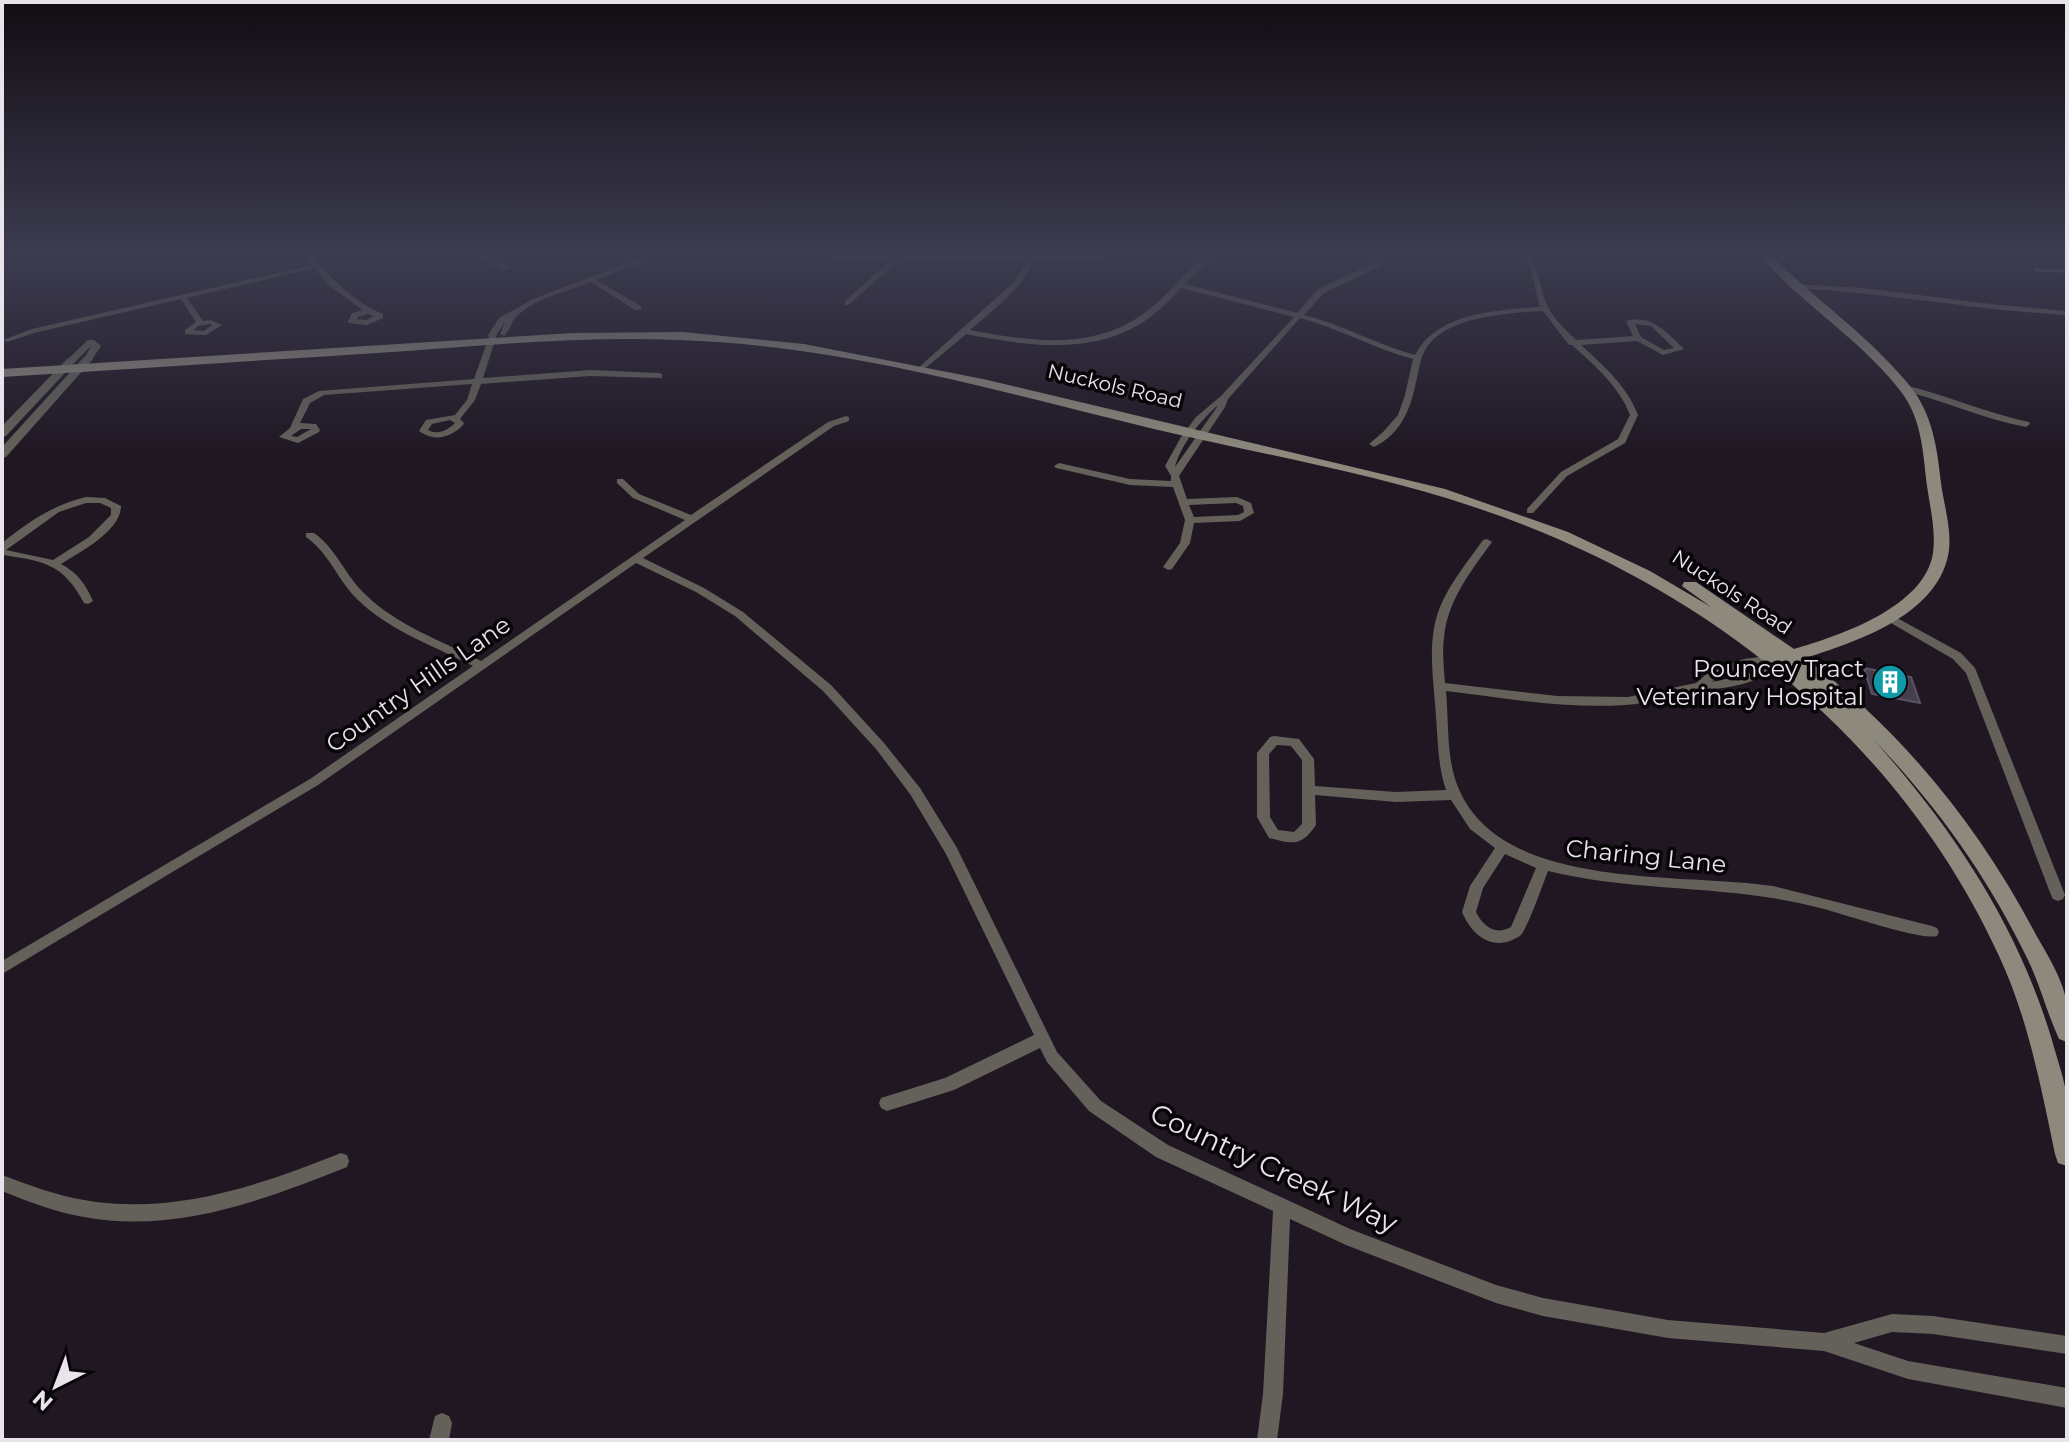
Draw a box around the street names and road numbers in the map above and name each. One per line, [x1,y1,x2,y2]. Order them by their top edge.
street label: Nuckols Road [1045,359,1185,413]
street label: Nuckols Road [1668,544,1796,640]
street label: Country Hills Lane [320,610,516,758]
street label: Charing Lane [1564,833,1728,879]
street label: Country Creek Way [1145,1096,1404,1241]

